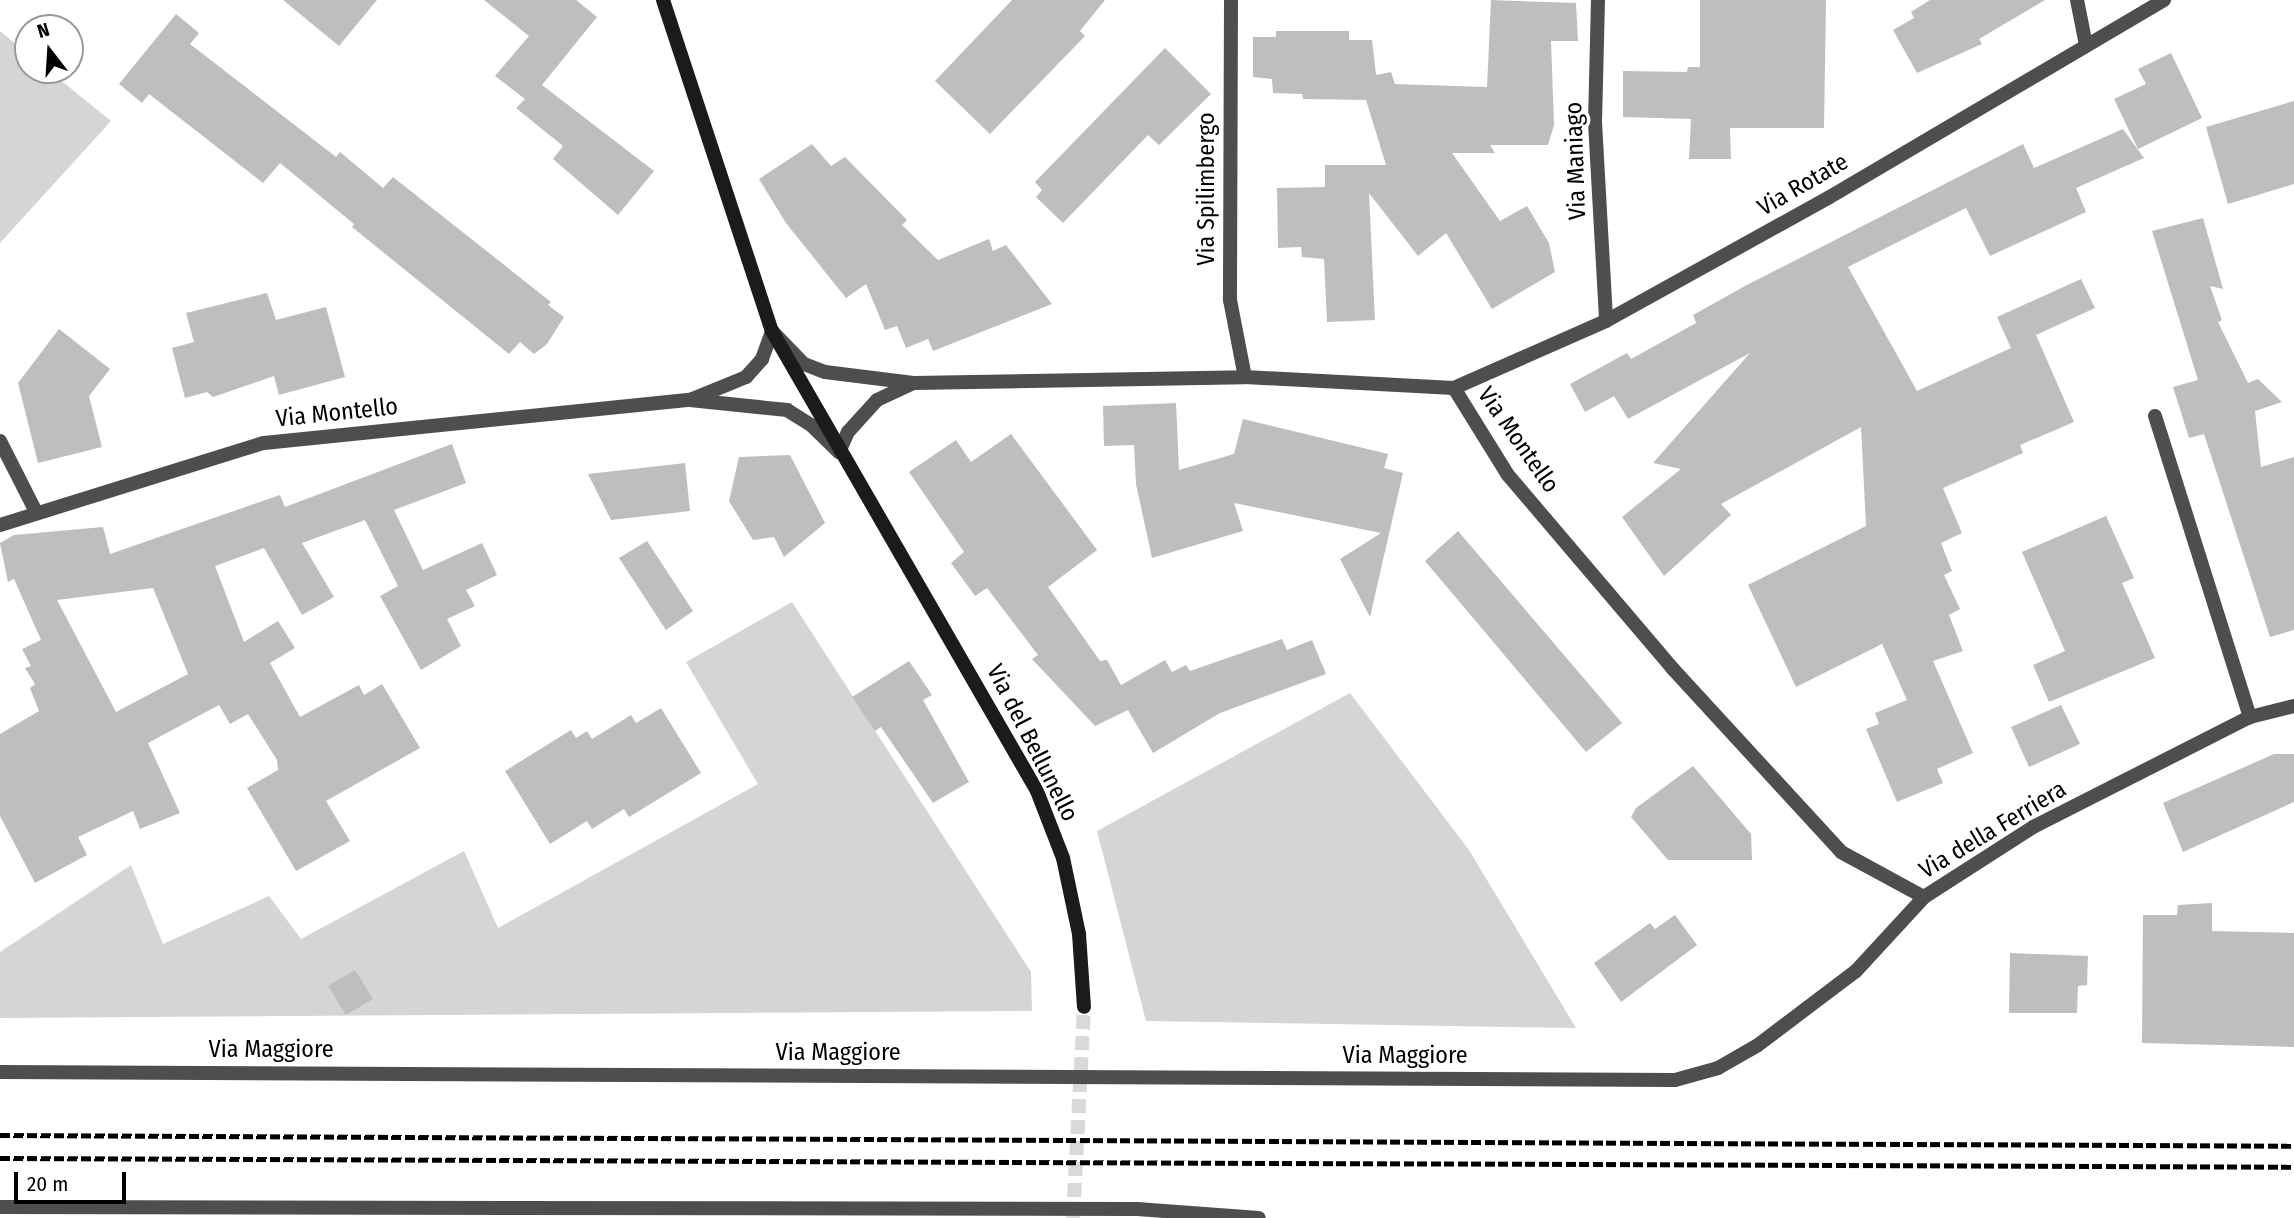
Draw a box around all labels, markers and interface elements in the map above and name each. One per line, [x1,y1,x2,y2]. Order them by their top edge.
north arrow [14,14,84,84]
text: N [34,18,52,43]
street label: Via Maniago [1560,101,1592,221]
street label: Via Spilimbergo [1193,112,1221,266]
street label: Via Rotate [1753,148,1853,222]
street label: Via Montello [1471,382,1565,498]
street label: Via Montello [275,392,399,434]
street label: Via del Bellunello [980,660,1084,826]
street label: Via della Ferriera [1914,775,2072,885]
street label: Via Maggiore [208,1036,334,1064]
street label: Via Maggiore [775,1039,901,1067]
street label: Via Maggiore [1342,1042,1468,1070]
scale bar [18,1158,130,1202]
text: 20 m [27,1171,68,1197]

